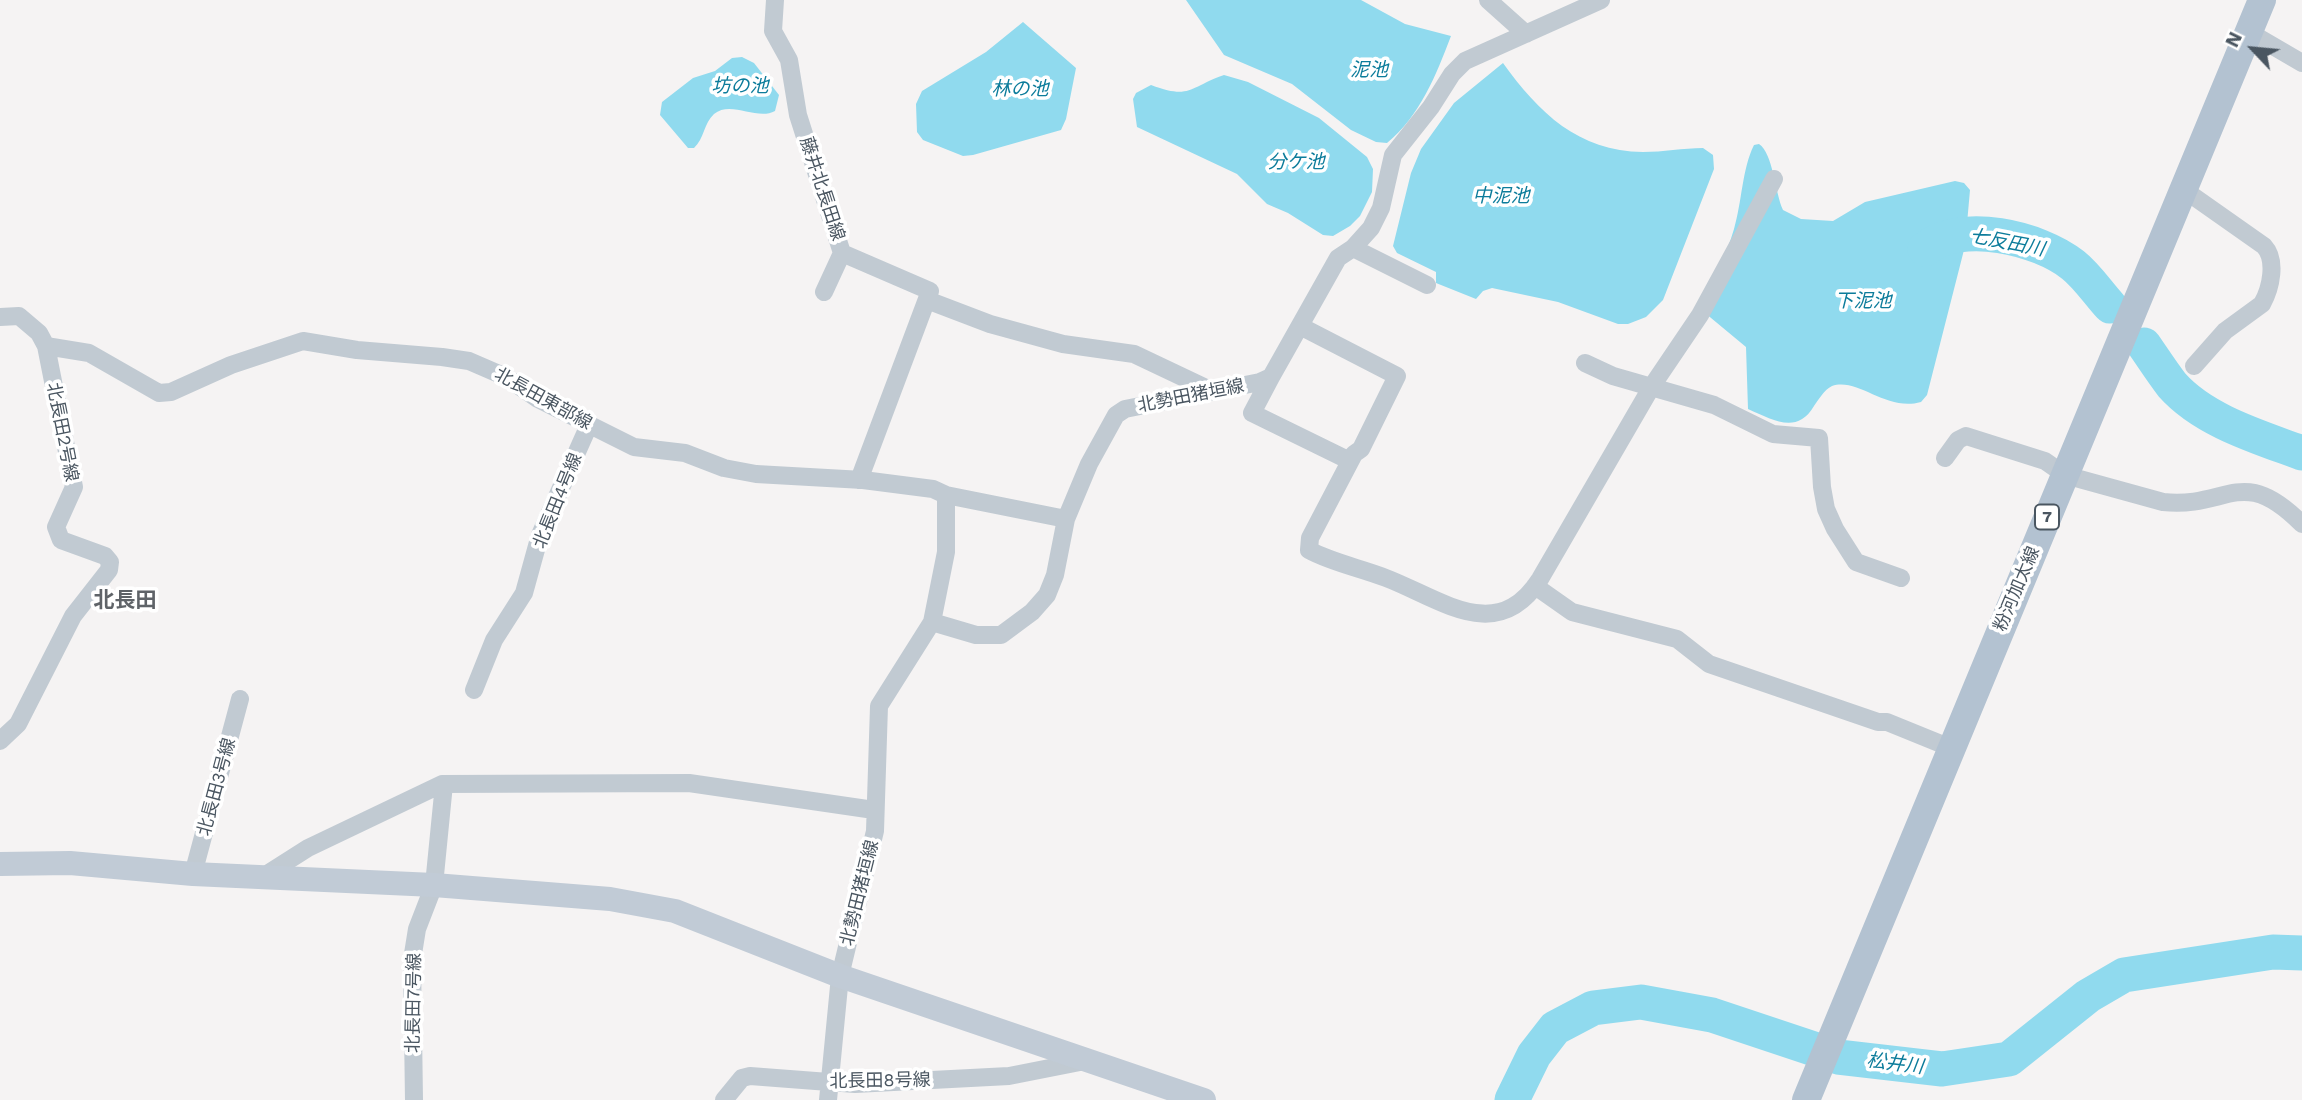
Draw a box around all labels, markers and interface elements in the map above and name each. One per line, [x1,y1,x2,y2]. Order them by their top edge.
north arrow [2218,14,2288,84]
text: N [2220,28,2247,51]
water label: 泥池 [1350,59,1388,81]
water label: 坊の池 [712,75,768,97]
water label: 林の池 [992,78,1048,100]
street label: 藤井北長田線 [795,134,849,244]
water label: 分ケ池 [1268,151,1324,173]
water label: 中泥池 [1473,185,1529,207]
water label: 七反田川 [1968,225,2046,261]
water label: 下泥池 [1835,290,1891,312]
street label: 北長田東部線 [491,363,595,435]
street label: 北勢田猪垣線 [1136,375,1246,417]
street label: 北長田2号線 [42,381,82,483]
street label: 北長田4号線 [529,450,587,552]
road number: 7 [2035,504,2059,530]
street label: 粉河加太線 [1989,543,2045,635]
district label: 北長田 [94,588,156,614]
street label: 北長田3号線 [194,736,240,838]
street label: 北勢田猪垣線 [836,838,884,948]
street label: 北長田7号線 [402,953,426,1053]
water label: 松井川 [1865,1049,1925,1079]
street label: 北長田8号線 [829,1069,931,1093]

